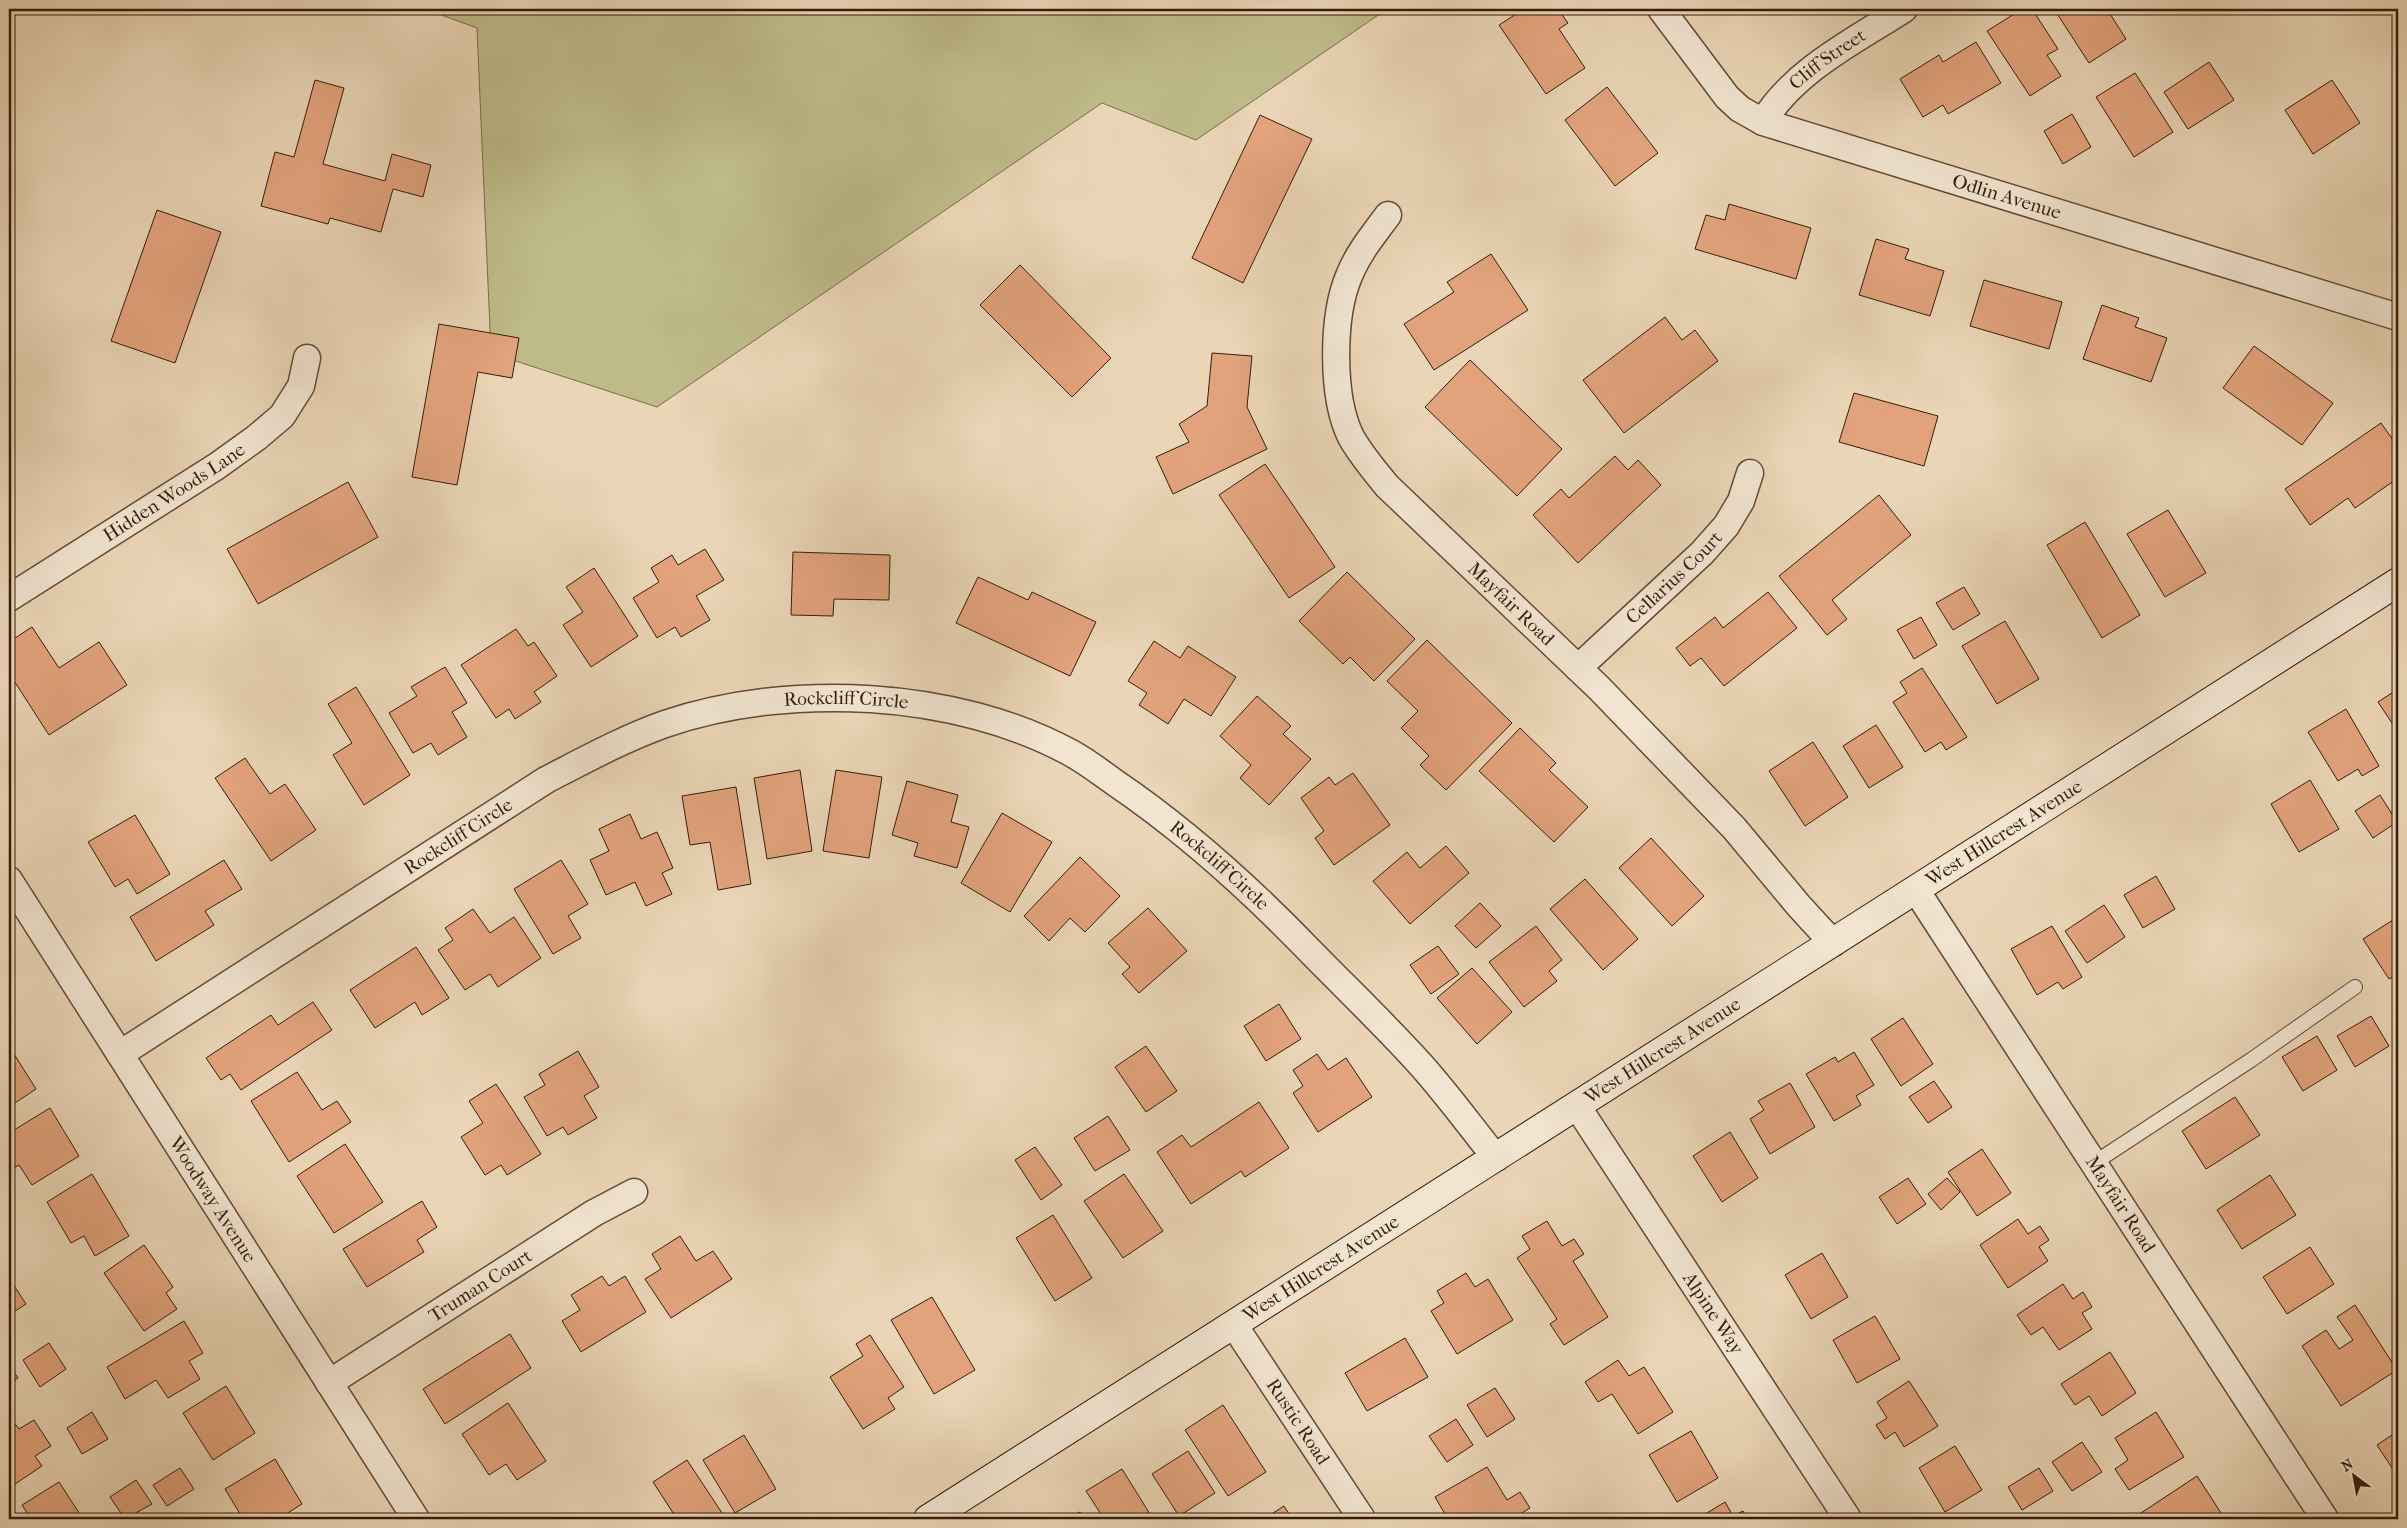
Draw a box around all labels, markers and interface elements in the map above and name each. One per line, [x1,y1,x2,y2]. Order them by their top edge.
street label: Cliff Street [1785,24,1870,94]
street label: Odlin Avenue [1950,170,2064,224]
street label: Hidden Woods Lane [99,438,249,546]
street label: Cellarius Court [1622,527,1727,629]
street label: Mayfair Road [1463,558,1559,651]
street label: Rockcliff Circle [783,687,910,714]
street label: West Hillcrest Avenue [1921,775,2086,892]
street label: Rockcliff Circle [400,794,517,880]
street label: Rockcliff Circle [1165,816,1273,915]
street label: West Hillcrest Avenue [1580,993,1745,1109]
street label: Woodway Avenue [164,1132,261,1267]
street label: Mayfair Road [2081,1152,2160,1258]
street label: West Hillcrest Avenue [1238,1211,1403,1327]
street label: Truman Court [425,1245,536,1327]
street label: Alpine Way [1678,1267,1748,1359]
street label: Rustic Road [1262,1375,1334,1469]
north arrow [2330,1450,2380,1500]
text: N [2338,1455,2357,1475]

